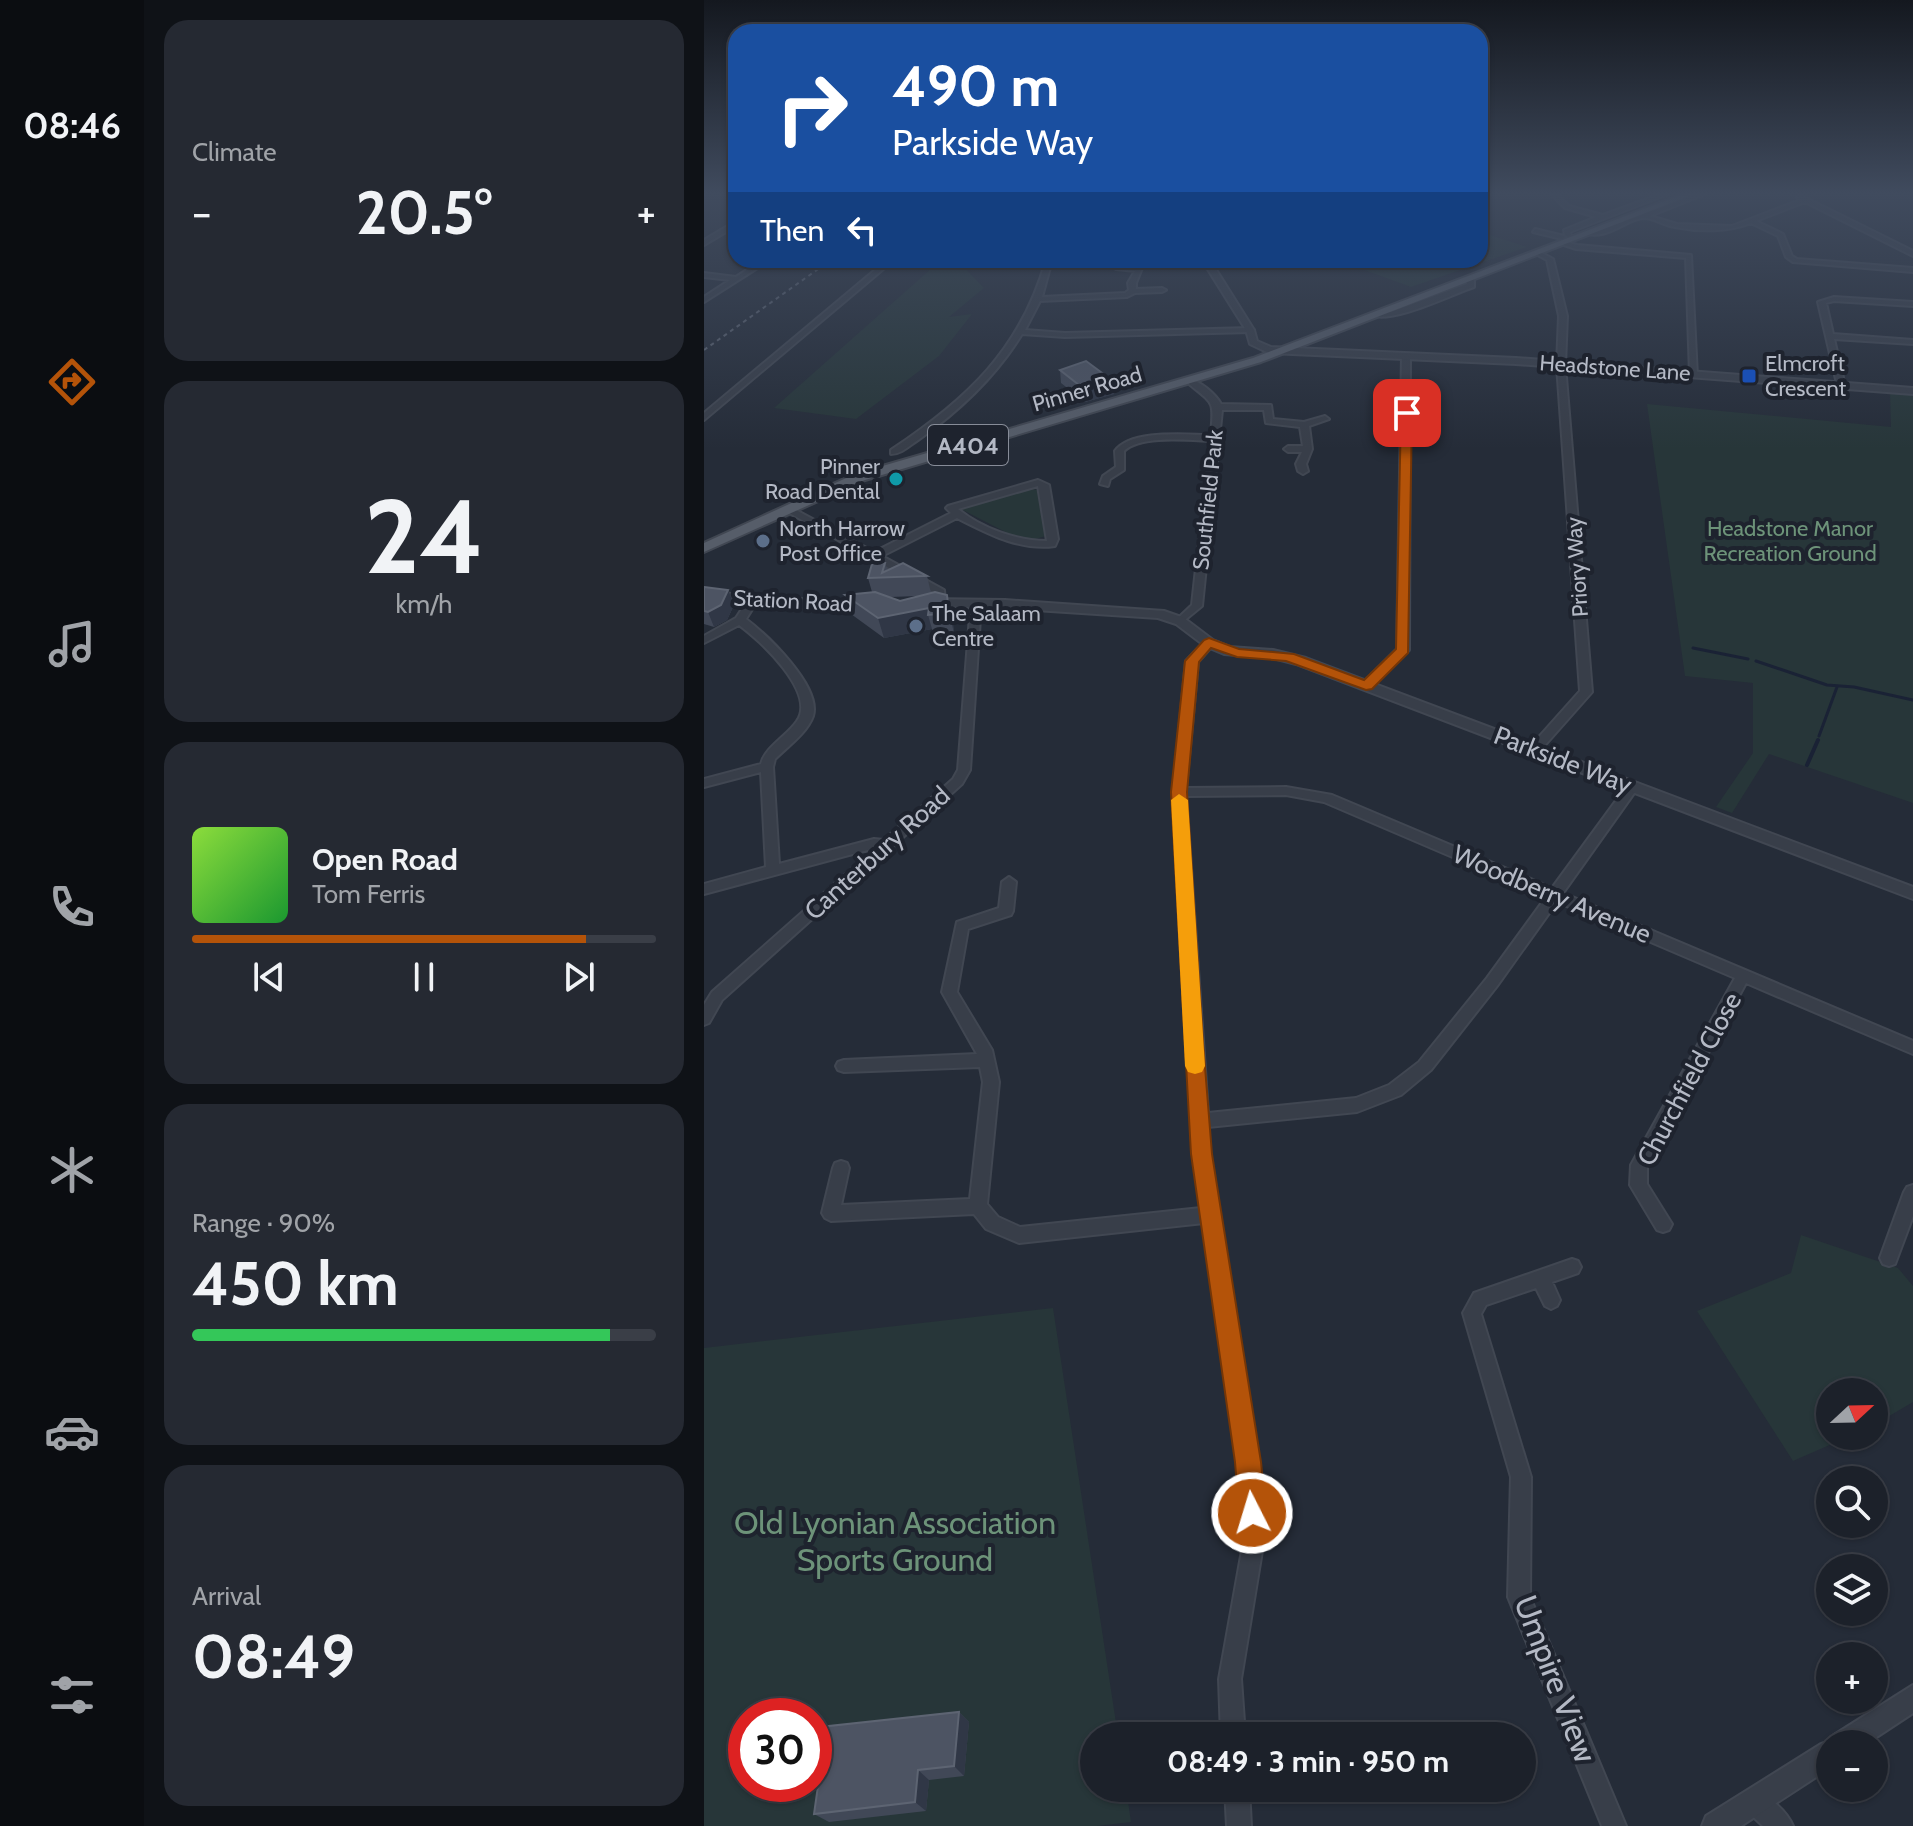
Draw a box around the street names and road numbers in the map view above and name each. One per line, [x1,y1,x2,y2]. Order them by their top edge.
street label: Headstone Lane [1539,349,1691,387]
street label: Pinner Road [1029,361,1145,417]
road number: A404 [928,425,1008,465]
street label: Southfield Park [1187,428,1229,571]
street label: Priory Way [1560,516,1594,618]
street label: Station Road [733,584,853,618]
street label: Parkside Way [1489,719,1637,801]
street label: Canterbury Road [798,779,956,927]
street label: Woodberry Avenue [1448,838,1656,950]
street label: Churchfield Close [1630,987,1748,1171]
street label: Umpire View [1506,1590,1606,1768]

